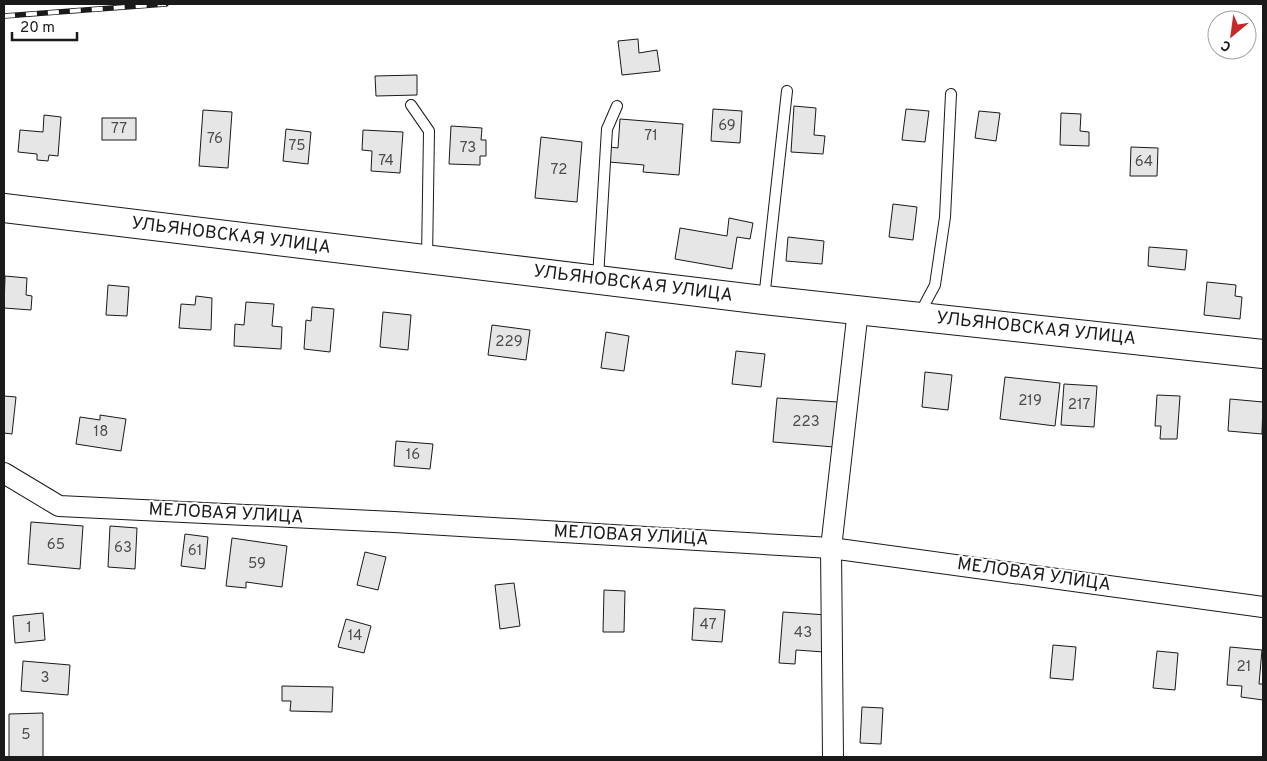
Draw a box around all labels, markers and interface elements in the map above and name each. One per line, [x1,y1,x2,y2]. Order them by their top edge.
scale bar [12,10,78,42]
north arrow [1207,10,1257,60]
text: 20 m [20,19,55,38]
text: С [1218,35,1234,55]
house number: 69 [718,117,736,136]
house number: 77 [111,120,127,139]
house number: 71 [644,127,658,146]
house number: 76 [207,130,223,149]
house number: 75 [288,137,306,156]
house number: 73 [460,139,476,158]
house number: 74 [378,152,394,171]
house number: 64 [1135,153,1153,172]
house number: 72 [551,161,567,180]
street label: УЛЬЯНОВСКАЯ УЛИЦА [130,212,332,260]
street label: УЛЬЯНОВСКАЯ УЛИЦА [532,260,734,308]
street label: УЛЬЯНОВСКАЯ УЛИЦА [935,307,1137,351]
house number: 229 [495,333,523,352]
house number: 219 [1018,392,1042,411]
house number: 217 [1068,396,1090,415]
house number: 223 [792,413,820,432]
house number: 18 [94,423,108,442]
house number: 16 [406,446,420,465]
street label: МЕЛОВАЯ УЛИЦА [148,498,304,530]
street label: МЕЛОВАЯ УЛИЦА [553,520,709,552]
house number: 65 [47,536,65,555]
house number: 63 [114,539,132,558]
house number: 61 [188,542,202,561]
street label: МЕЛОВАЯ УЛИЦА [956,553,1112,597]
house number: 59 [248,555,266,574]
house number: 47 [700,616,717,635]
house number: 1 [26,619,32,638]
house number: 43 [794,624,812,643]
house number: 14 [348,627,362,646]
house number: 21 [1237,658,1251,677]
house number: 3 [40,669,50,688]
house number: 5 [21,726,31,745]

